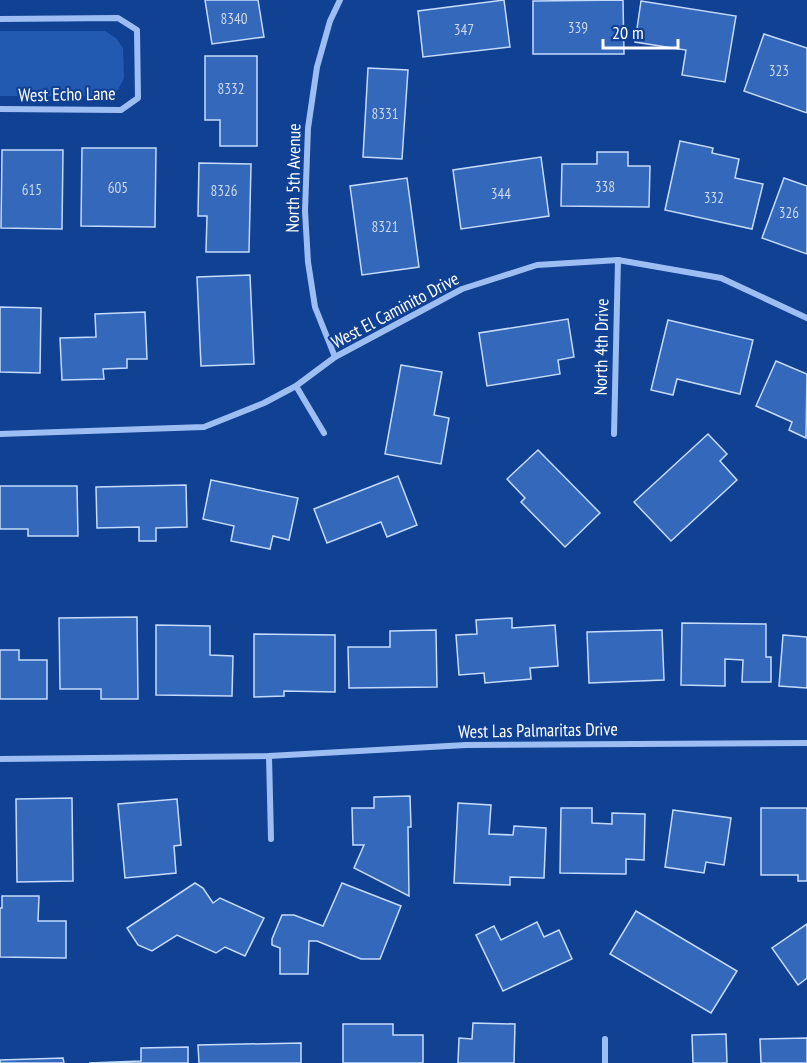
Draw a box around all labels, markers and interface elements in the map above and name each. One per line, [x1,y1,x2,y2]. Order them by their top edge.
house number: 8340 [220,9,248,28]
scale bar [603,12,678,50]
house number: 339 [568,18,588,37]
house number: 347 [454,20,474,39]
text: 20 m [612,21,644,44]
house number: 323 [769,61,789,80]
house number: 8332 [217,79,245,98]
street label: West Echo Lane [18,82,116,106]
house number: 8331 [371,104,399,123]
street label: North 5th Avenue [281,123,305,233]
house number: 338 [595,177,615,196]
house number: 605 [108,178,128,197]
house number: 615 [22,180,42,199]
house number: 8326 [210,181,238,200]
house number: 344 [491,184,511,203]
house number: 332 [704,188,724,207]
house number: 326 [779,203,799,222]
house number: 8321 [371,217,399,236]
street label: West El Caminito Drive [327,267,463,353]
street label: North 4th Drive [589,298,613,396]
street label: West Las Palmaritas Drive [458,717,618,743]

